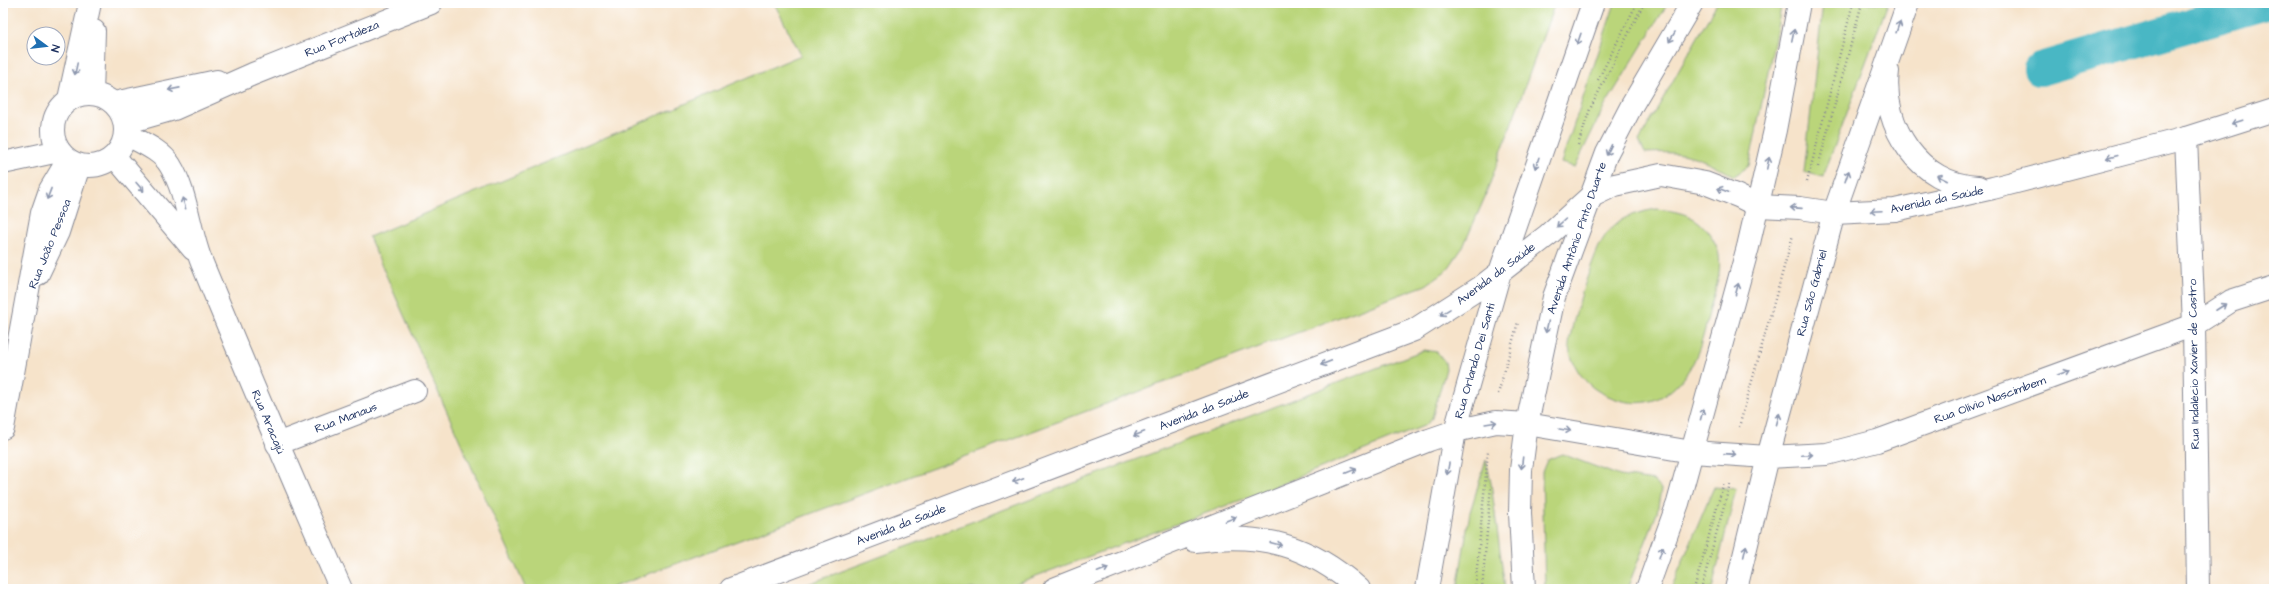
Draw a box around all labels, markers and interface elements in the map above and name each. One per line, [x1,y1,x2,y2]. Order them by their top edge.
street label: Rua Fortaleza [302,16,382,62]
one-way arrow [1895,21,1903,33]
north arrow [26,26,66,66]
one-way arrow [1789,29,1797,42]
one-way arrow [1668,31,1676,43]
one-way arrow [1575,33,1582,46]
text: N [47,43,63,54]
one-way arrow [71,62,79,75]
one-way arrow [168,86,181,94]
one-way arrow [2231,119,2244,126]
one-way arrow [1605,143,1612,155]
one-way arrow [2106,154,2119,162]
one-way arrow [1533,156,1540,169]
one-way arrow [1764,157,1772,170]
street label: Avenida Antônio Pinto Duarte [1543,159,1611,316]
one-way arrow [1843,170,1851,182]
one-way arrow [1936,174,1948,181]
one-way arrow [136,181,145,192]
street label: Avenida da Saúde [1889,182,1986,218]
one-way arrow [1717,185,1729,193]
one-way arrow [45,188,52,200]
street label: Rua João Pessoa [24,197,76,291]
one-way arrow [180,197,187,210]
one-way arrow [1790,204,1803,211]
one-way arrow [1870,207,1883,214]
one-way arrow [1556,219,1566,228]
street label: Avenida da Saúde [1453,238,1539,309]
street label: Rua São Gabriel [1792,248,1832,338]
street label: Rua Indalécio Xavier de Castro [2184,278,2204,449]
one-way arrow [1734,283,1741,296]
street label: Rua Orlando Dei Santi [1450,301,1500,421]
one-way arrow [2215,303,2226,311]
one-way arrow [1439,308,1451,316]
one-way arrow [1542,320,1550,333]
one-way arrow [1321,360,1333,368]
one-way arrow [2057,368,2069,376]
street label: Rua Olívio Nascimbem [1932,372,2049,428]
street label: Avenida da Saúde [1157,385,1252,435]
street label: Rua Aracajú [247,387,289,457]
street label: Rua Manaus [312,398,380,438]
one-way arrow [1699,408,1707,421]
one-way arrow [1775,413,1782,426]
one-way arrow [1484,419,1497,427]
one-way arrow [1558,426,1571,434]
one-way arrow [1134,431,1146,439]
one-way arrow [1723,451,1736,458]
one-way arrow [1800,451,1813,458]
one-way arrow [1518,456,1526,469]
one-way arrow [1444,463,1452,476]
one-way arrow [1345,467,1357,474]
one-way arrow [1012,477,1024,485]
street label: Avenida da Saúde [854,500,949,550]
one-way arrow [1224,515,1236,523]
one-way arrow [1270,541,1283,548]
one-way arrow [1742,545,1749,558]
one-way arrow [1657,547,1665,559]
one-way arrow [1097,565,1109,573]

